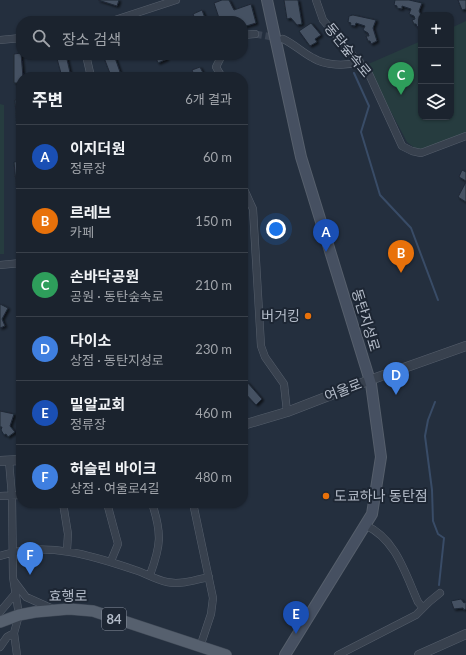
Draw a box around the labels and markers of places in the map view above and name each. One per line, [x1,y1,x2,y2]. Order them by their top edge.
pin: C [388,62,414,95]
pin: A [313,219,339,252]
pin: B [388,240,414,273]
place label: 버거킹 [261,307,300,324]
marker: 버거킹 [303,311,313,321]
pin: D [383,362,409,395]
place label: 도쿄하나 동탄점 [334,487,428,504]
marker: 도쿄하나 동탄점 [321,491,331,501]
pin: F [17,542,43,575]
pin: E [283,601,309,634]

